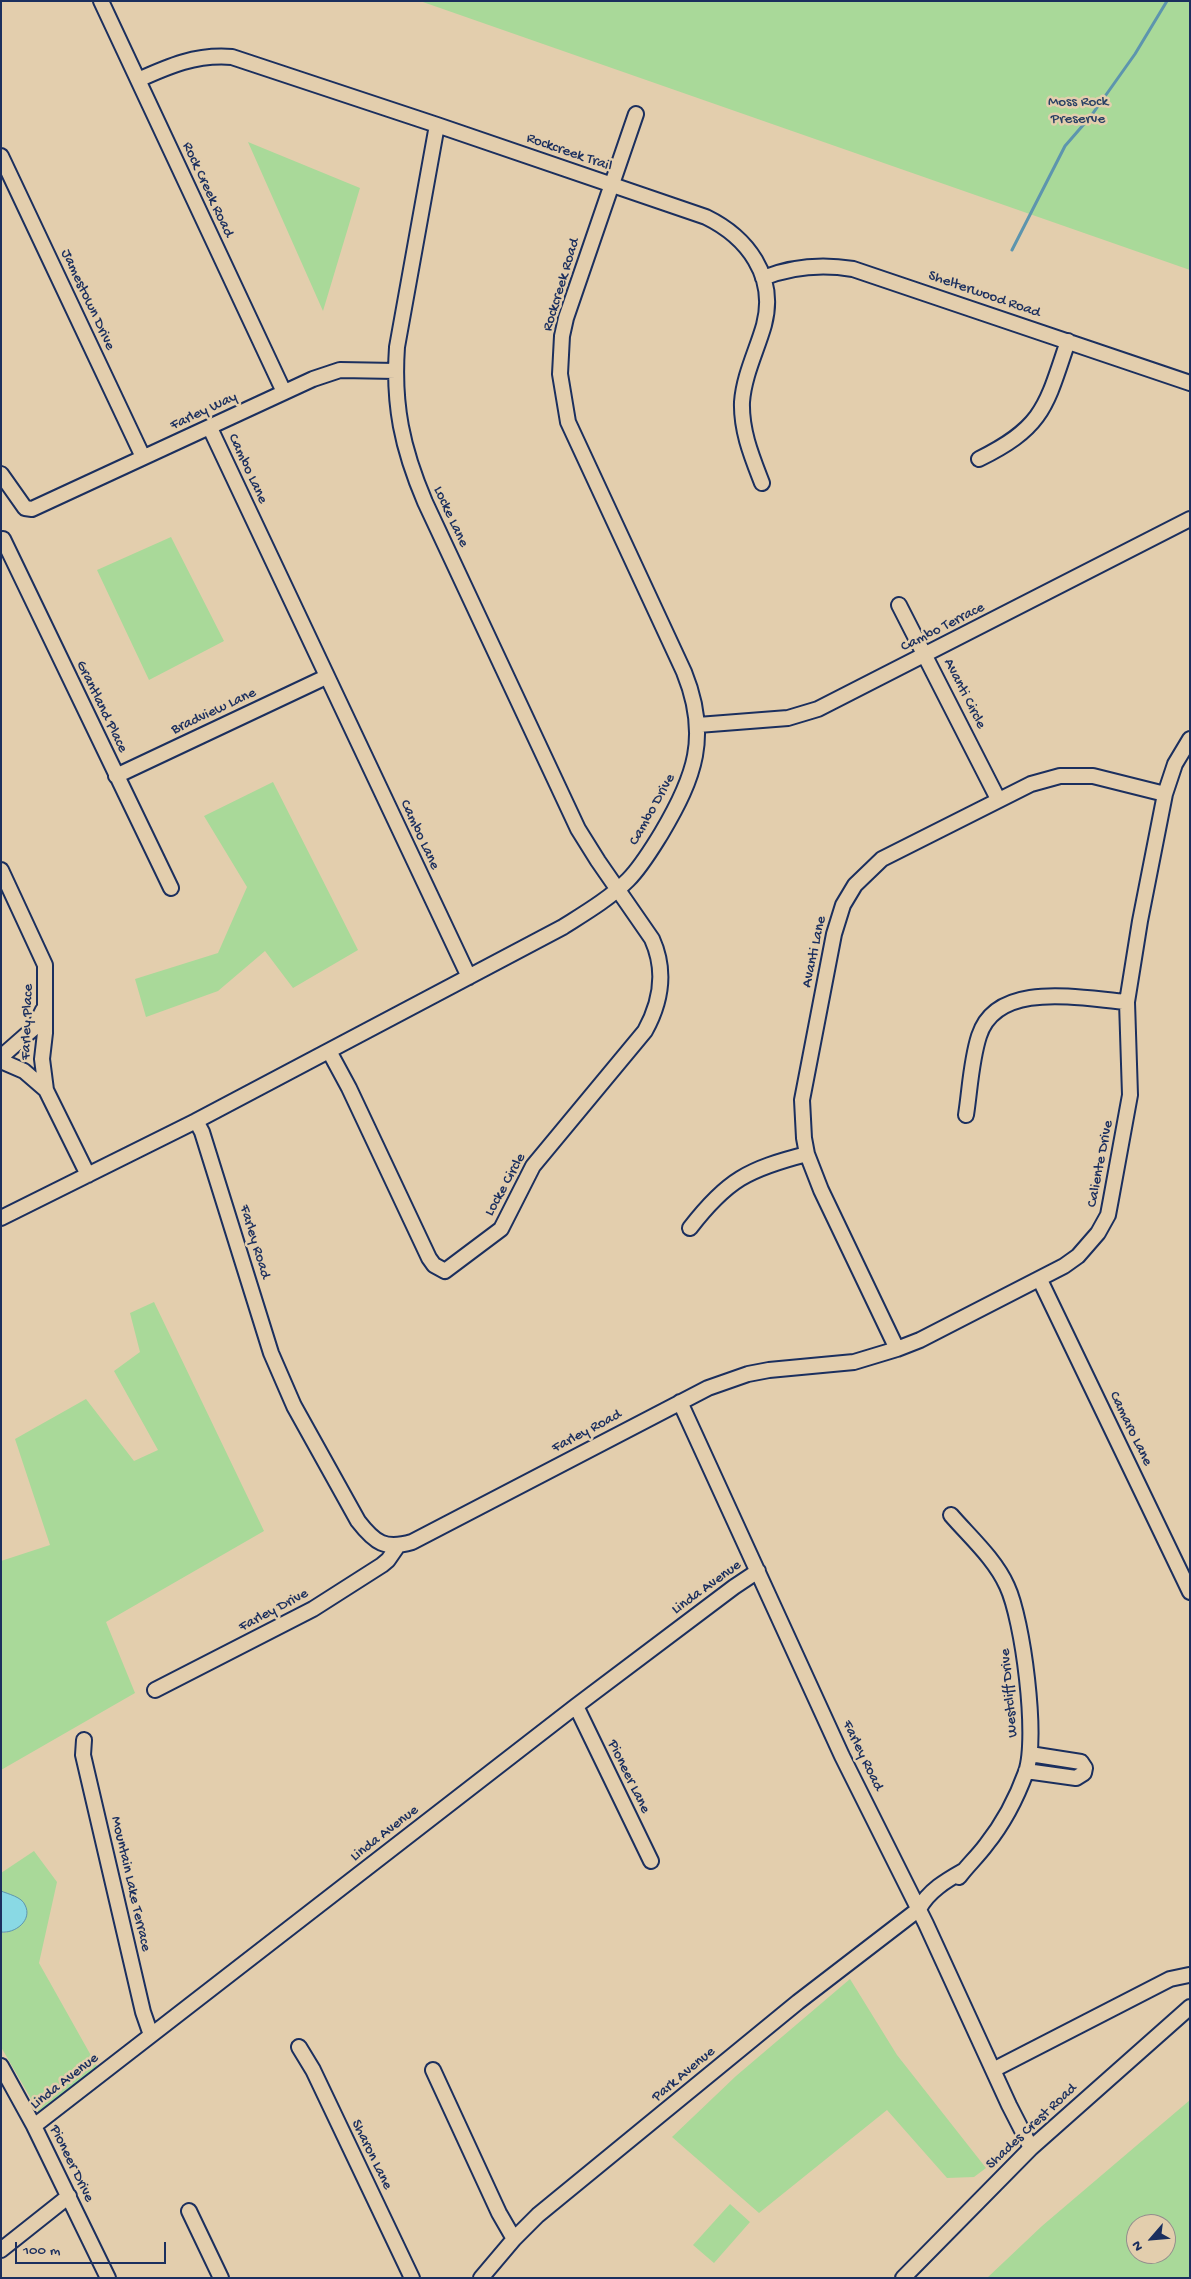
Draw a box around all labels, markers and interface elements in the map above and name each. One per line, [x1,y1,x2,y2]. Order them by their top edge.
park label: Moss Rock Preserve [1048,94,1108,129]
street label: Rockcreek Trail [524,130,614,176]
street label: Rock Creek Road [177,140,237,240]
street label: Rockcreek Road [539,236,585,334]
street label: Jamestown Drive [56,247,118,353]
street label: Shelterwood Road [926,267,1042,323]
street label: Farley Way [168,389,240,435]
street label: Cambo Lane [223,431,271,507]
street label: Locke Lane [428,484,472,550]
street label: Cambo Terrace [898,599,988,657]
street label: Avanti Circle [939,656,989,732]
street label: Grantland Place [71,658,131,756]
street label: Bradview Lane [169,684,259,740]
street label: Cambo Drive [626,771,680,849]
street label: Cambo Lane [395,797,443,873]
street label: Avanti Lane [799,915,831,989]
street label: Farley Place [18,984,38,1060]
street label: Caliente Drive [1084,1119,1118,1209]
street label: Locke Circle [481,1150,531,1220]
street label: Farley Road [234,1203,274,1281]
street label: Camaro Lane [1104,1389,1156,1469]
street label: Farley Road [549,1406,625,1458]
street label: Linda Avenue [669,1557,745,1619]
street label: Farley Drive [236,1585,312,1637]
street label: Westcliff Drive [997,1648,1023,1738]
street label: Farley Road [837,1718,887,1794]
street label: Pioneer Lane [602,1737,654,1817]
street label: Linda Avenue [347,1802,423,1866]
street label: Mountain Lake Terrace [106,1815,154,1953]
street label: Park Avenue [649,2043,719,2107]
street label: Linda Avenue [27,2050,103,2114]
street label: Shades Crest Road [983,2080,1081,2174]
street label: Sharon Lane [346,2117,396,2193]
street label: Pioneer Drive [45,2123,97,2205]
north arrow [1126,2214,1176,2264]
scale bar [18,2232,169,2264]
text: N [1128,2238,1148,2254]
text: 100 m [23,2242,60,2260]

